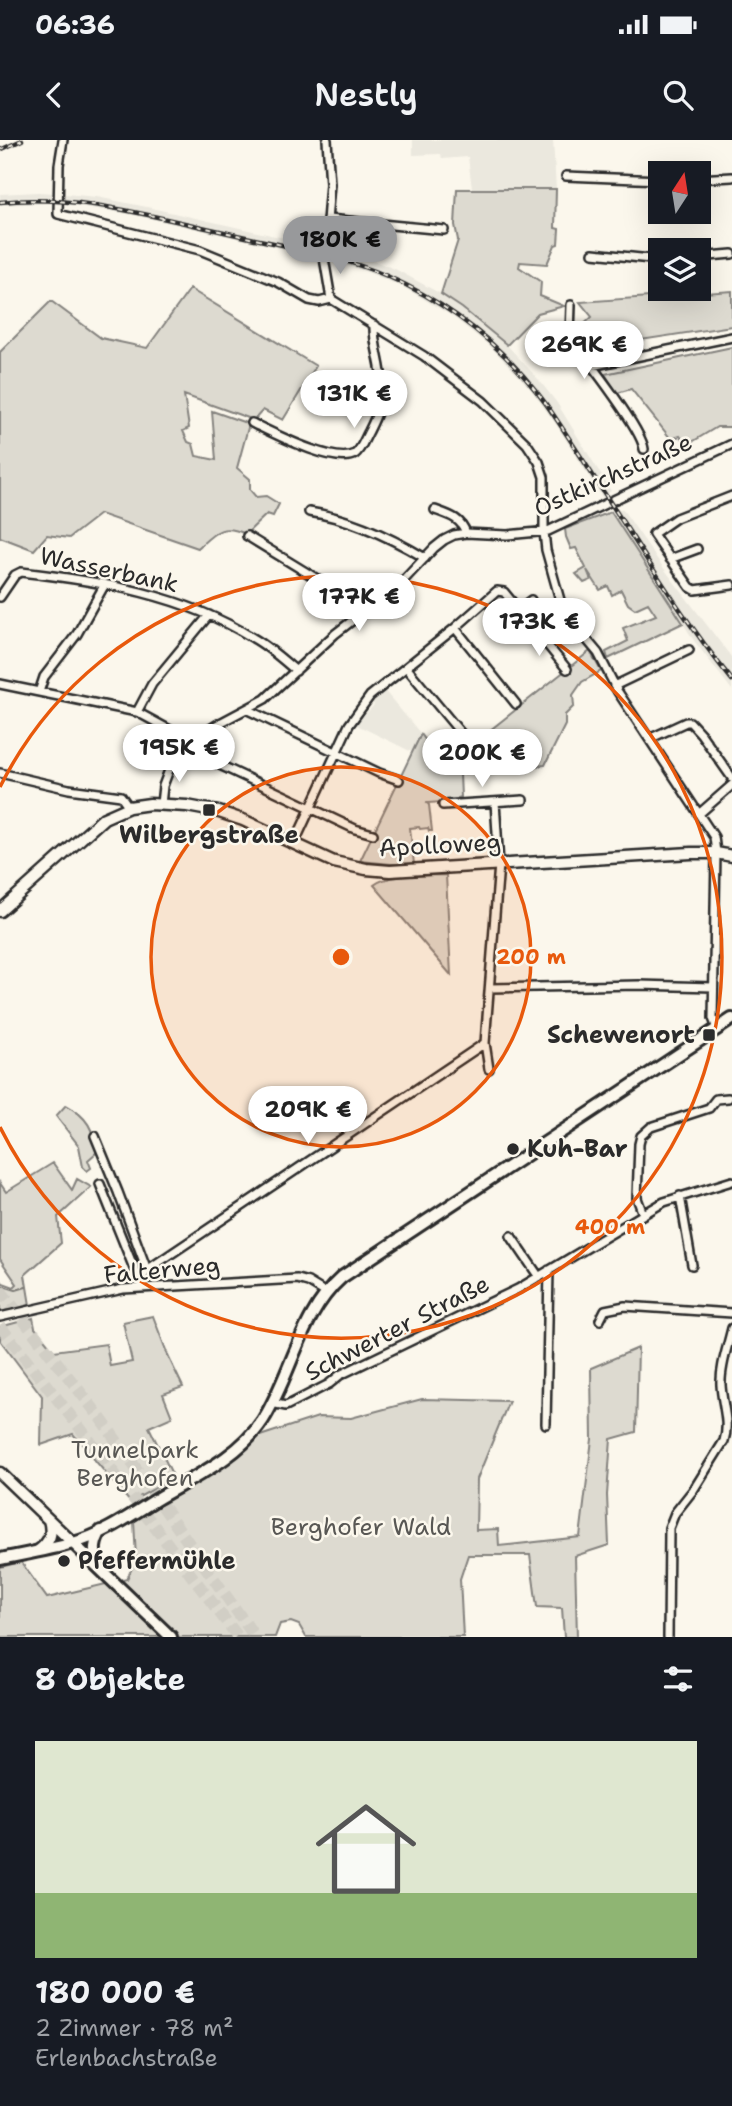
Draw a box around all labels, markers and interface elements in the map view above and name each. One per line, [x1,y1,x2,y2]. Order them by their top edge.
text: 06:36 [35,7,115,42]
text: Nestly [314,73,418,116]
icon: back [35,76,73,114]
icon: search [659,76,697,114]
north arrow [648,161,710,224]
map controls [648,161,711,301]
pin: 180K € [283,216,397,276]
text: 180K € [299,224,381,254]
button: layers [648,238,711,301]
pin: 269K € [527,322,641,381]
text: 269K € [541,329,627,359]
pin: 131K € [297,370,411,430]
text: 131K € [316,378,392,408]
street label: Ostkirchstraße [529,426,697,524]
street label: Wasserbank [37,540,181,600]
pin: 177K € [302,574,416,633]
text: 177K € [318,581,400,611]
pin: 173K € [482,598,596,658]
text: 173K € [498,606,580,636]
pin: 195K € [122,724,236,784]
pin: 200K € [425,730,539,789]
text: 195K € [139,732,219,762]
text: 200K € [438,737,526,767]
marker: Wilbergstraße [201,802,217,818]
place label: Wilbergstraße [119,819,299,851]
street label: Apolloweg [378,826,502,864]
text: 200 m [496,943,566,971]
centre of rings [329,945,353,969]
place label: Schewenort [547,1019,695,1051]
marker: Schewenort [701,1027,717,1043]
pin: 209K € [251,1086,365,1146]
text: 209K € [264,1094,352,1124]
place label: Kuh-Bar [527,1133,628,1165]
marker: Kuh-Bar [505,1141,521,1157]
text: 400 m [575,1213,645,1241]
street label: Falterweg [103,1249,221,1291]
street label: Schwerter Straße [299,1268,495,1388]
park label: Tunnelpark Berghofen [71,1434,199,1494]
park label: Berghofer Wald [271,1511,451,1543]
place label: Pfeffermühle [78,1545,236,1577]
marker: Pfeffermühle [56,1553,72,1569]
text: 8 Objekte [35,1659,185,1700]
icon: filters [659,1660,697,1698]
icon: home [303,1786,429,1912]
text: 180 000 € [35,1972,195,2013]
text: 2 Zimmer · 78 m² [35,2013,234,2043]
text: Erlenbachstraße [35,2043,218,2073]

